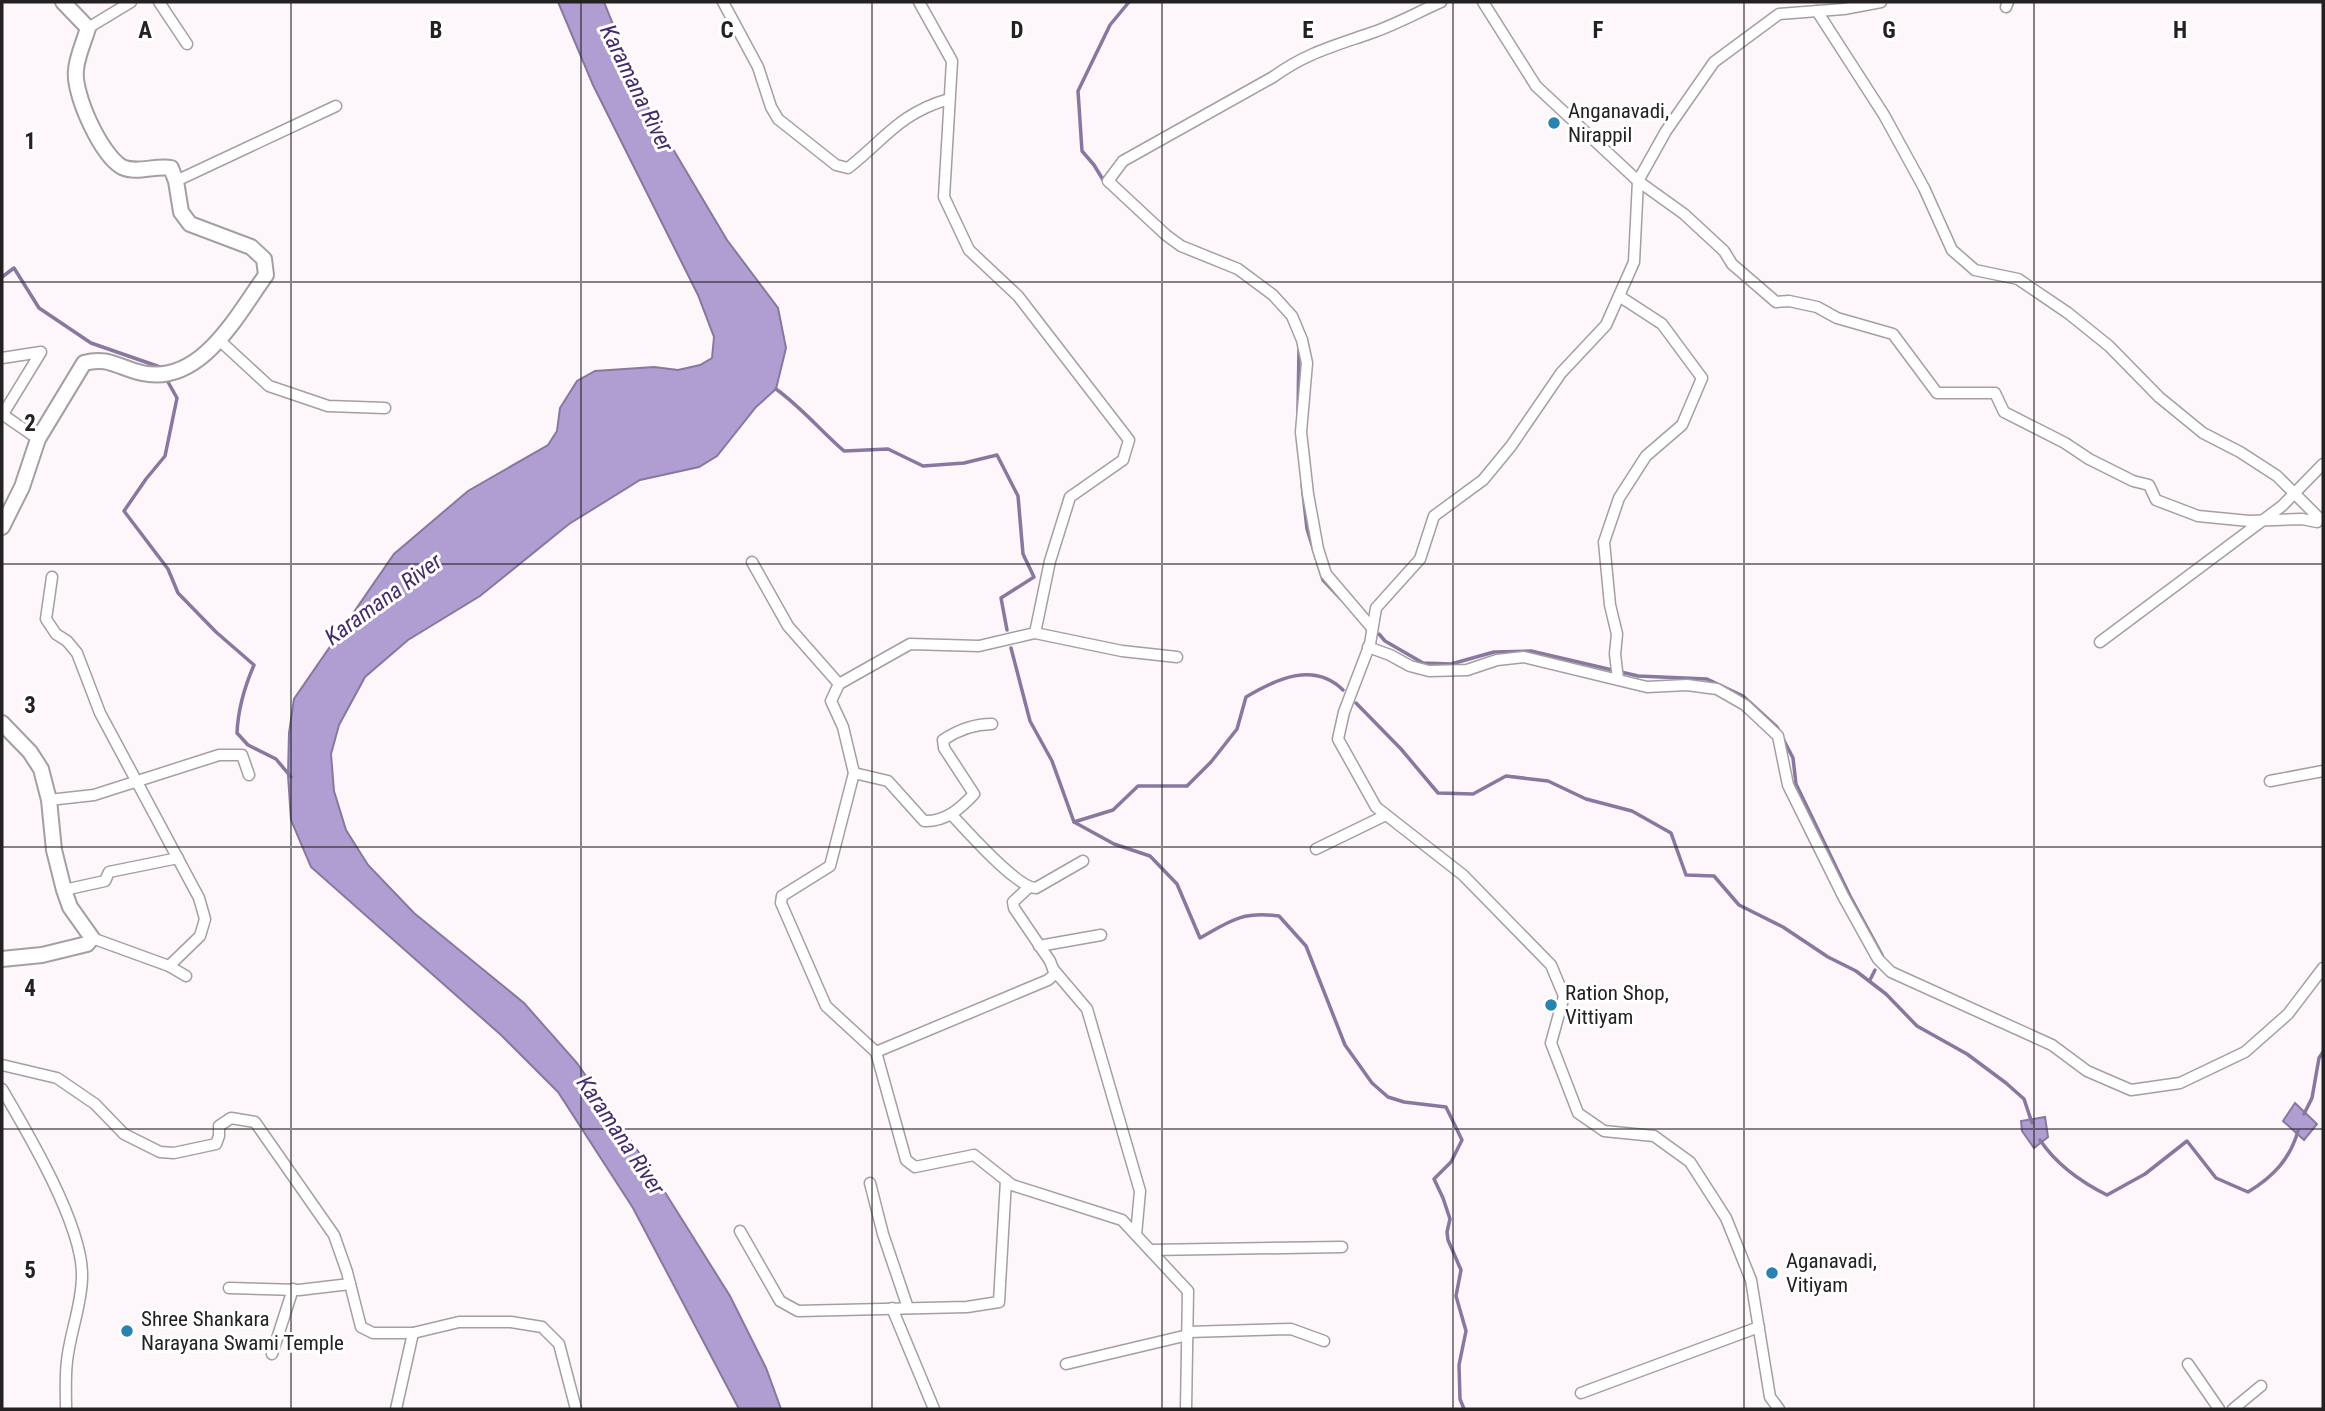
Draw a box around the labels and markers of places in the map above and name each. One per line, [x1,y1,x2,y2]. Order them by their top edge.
place label: Anganavadi, Nirappil [1568,99,1669,147]
marker: Anganavadi, Nirappil [1546,115,1562,131]
place label: Ration Shop, Vittiyam [1565,981,1669,1029]
marker: Ration Shop, Vittiyam [1543,997,1559,1013]
place label: Aganavadi, Vitiyam [1786,1249,1877,1297]
marker: Aganavadi, Vitiyam [1764,1265,1780,1281]
place label: Shree Shankara Narayana Swami Temple [141,1307,344,1355]
marker: Shree Shankara Narayana Swami Temple [119,1323,135,1339]

